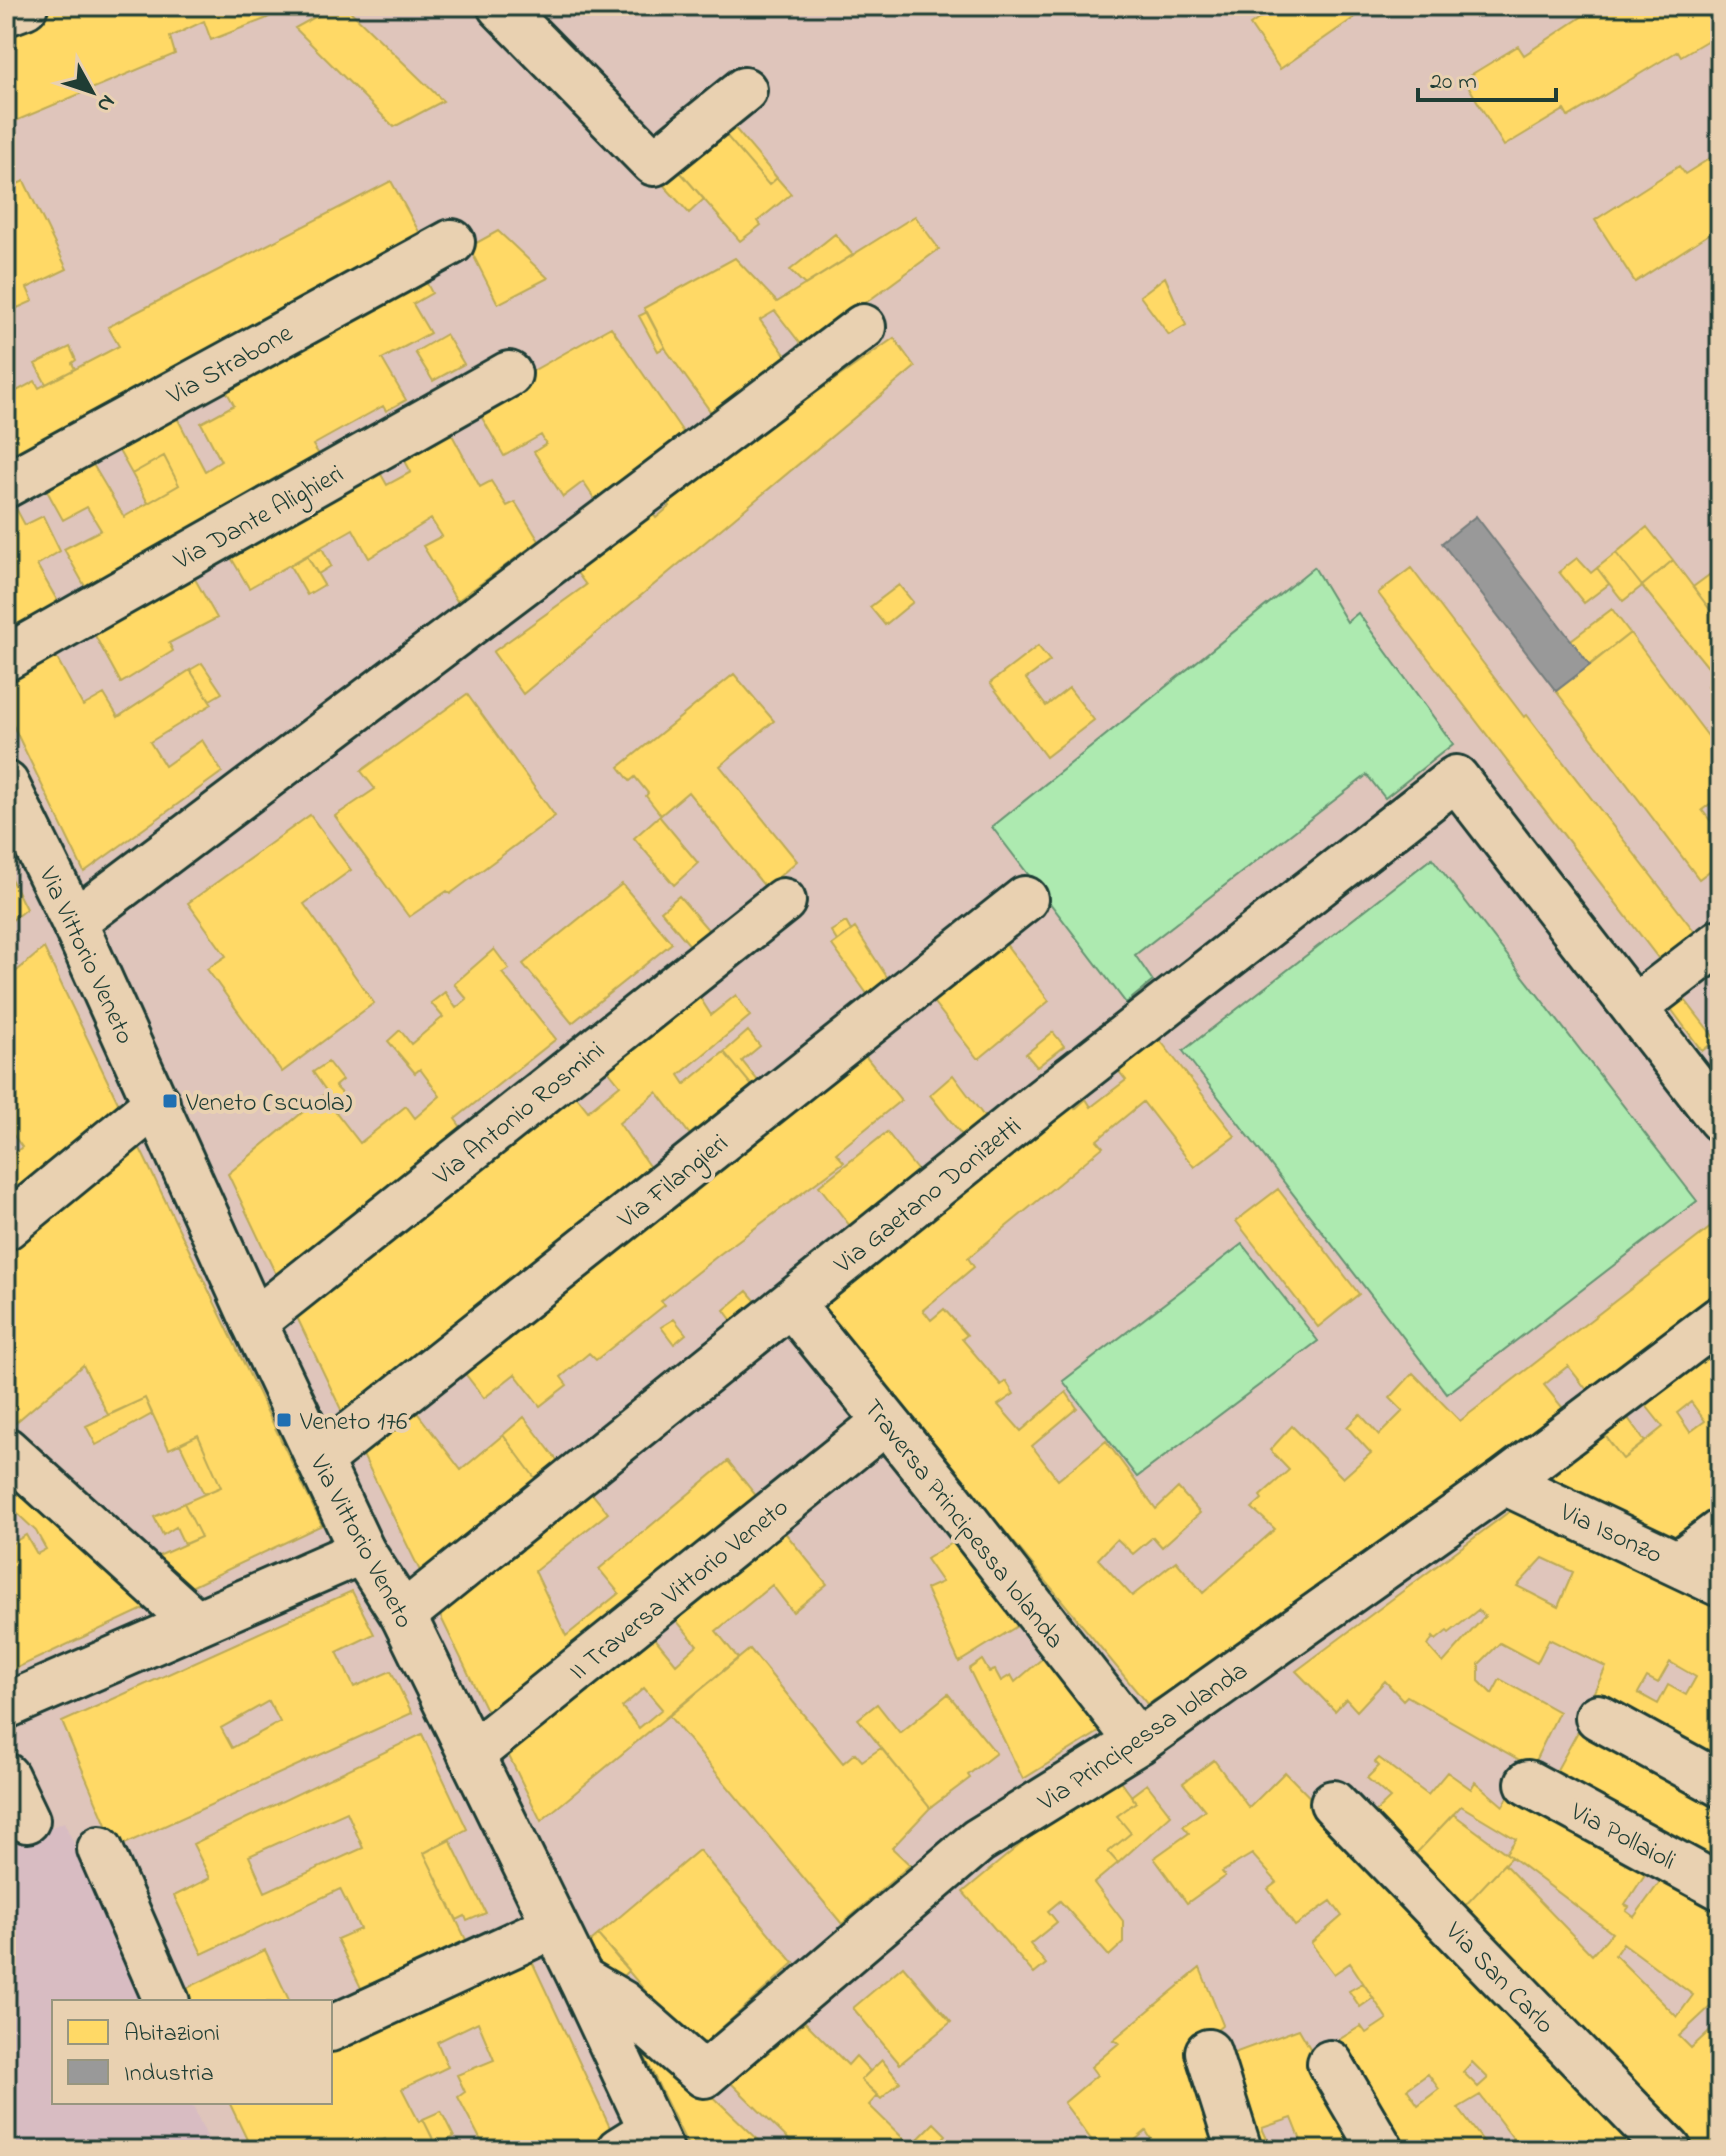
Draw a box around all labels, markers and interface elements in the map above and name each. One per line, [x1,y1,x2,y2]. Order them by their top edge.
north arrow [52,52,132,132]
scale bar [1418,52,1556,102]
text: 20 m [1430,65,1477,100]
text: N [88,87,122,119]
street label: Via Strabone [160,315,300,416]
street label: Via Dante Alighieri [167,456,351,581]
street label: Via Vittorio Veneto [27,861,143,1051]
street label: Via Antonio Rosmini [425,1033,614,1196]
place label: Veneto (scuola) [185,1085,353,1123]
marker: Veneto (scuola) [161,1092,179,1110]
street label: Via Gaetano Donizetti [826,1109,1031,1284]
street label: Via Filangieri [610,1126,737,1239]
street label: Traversa Principessa Iolanda [853,1392,1072,1658]
place label: Veneto 176 [299,1404,408,1442]
marker: Veneto 176 [275,1411,293,1429]
street label: Via Vittorio Veneto [298,1448,422,1636]
street label: II Traversa Vittorio Veneto [562,1490,798,1691]
street label: Via Isonzo [1552,1494,1668,1575]
street label: Via Principessa Iolanda [1030,1653,1256,1822]
street label: Via Pollaioli [1562,1794,1682,1881]
street label: Via San Carlo [1435,1914,1562,2044]
legend [52,2000,332,2104]
text: Abitazioni [124,2017,220,2052]
text: Industria [124,2057,214,2092]

